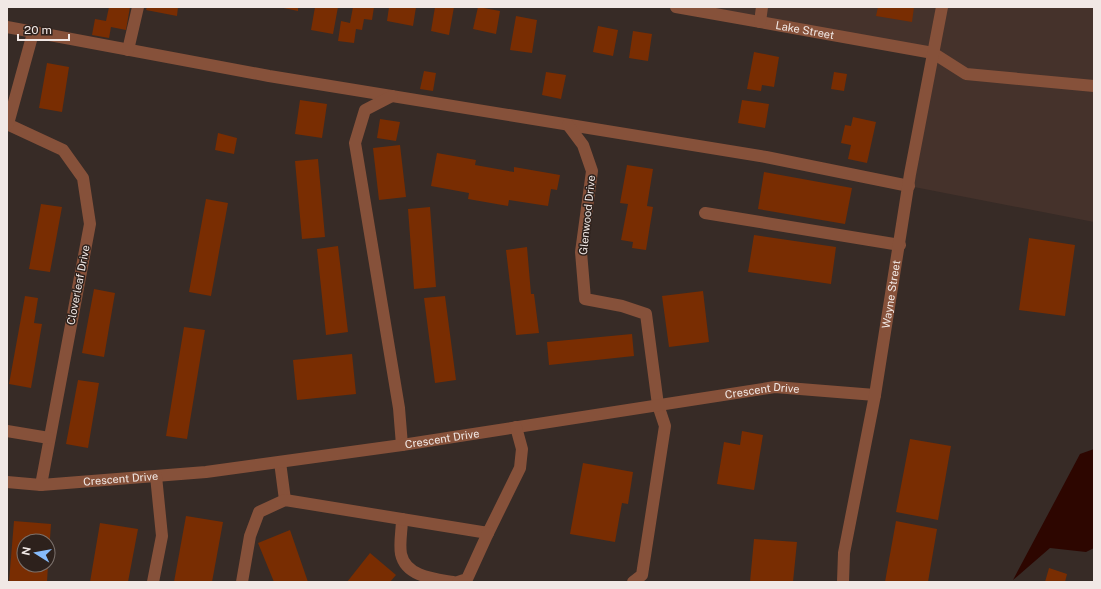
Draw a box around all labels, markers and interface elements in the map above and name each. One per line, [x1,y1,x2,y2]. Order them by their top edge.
scale bar [18,16,69,42]
street label: Lake Street [775,19,835,41]
text: 20 m [24,23,52,37]
street label: Glenwood Drive [577,175,597,255]
street label: Cloverleaf Drive [64,244,92,326]
street label: Wayne Street [880,259,902,329]
street label: Crescent Drive [724,381,800,401]
street label: Crescent Drive [404,427,480,450]
street label: Crescent Drive [83,470,159,488]
north arrow [16,533,56,573]
text: N [19,546,33,556]

